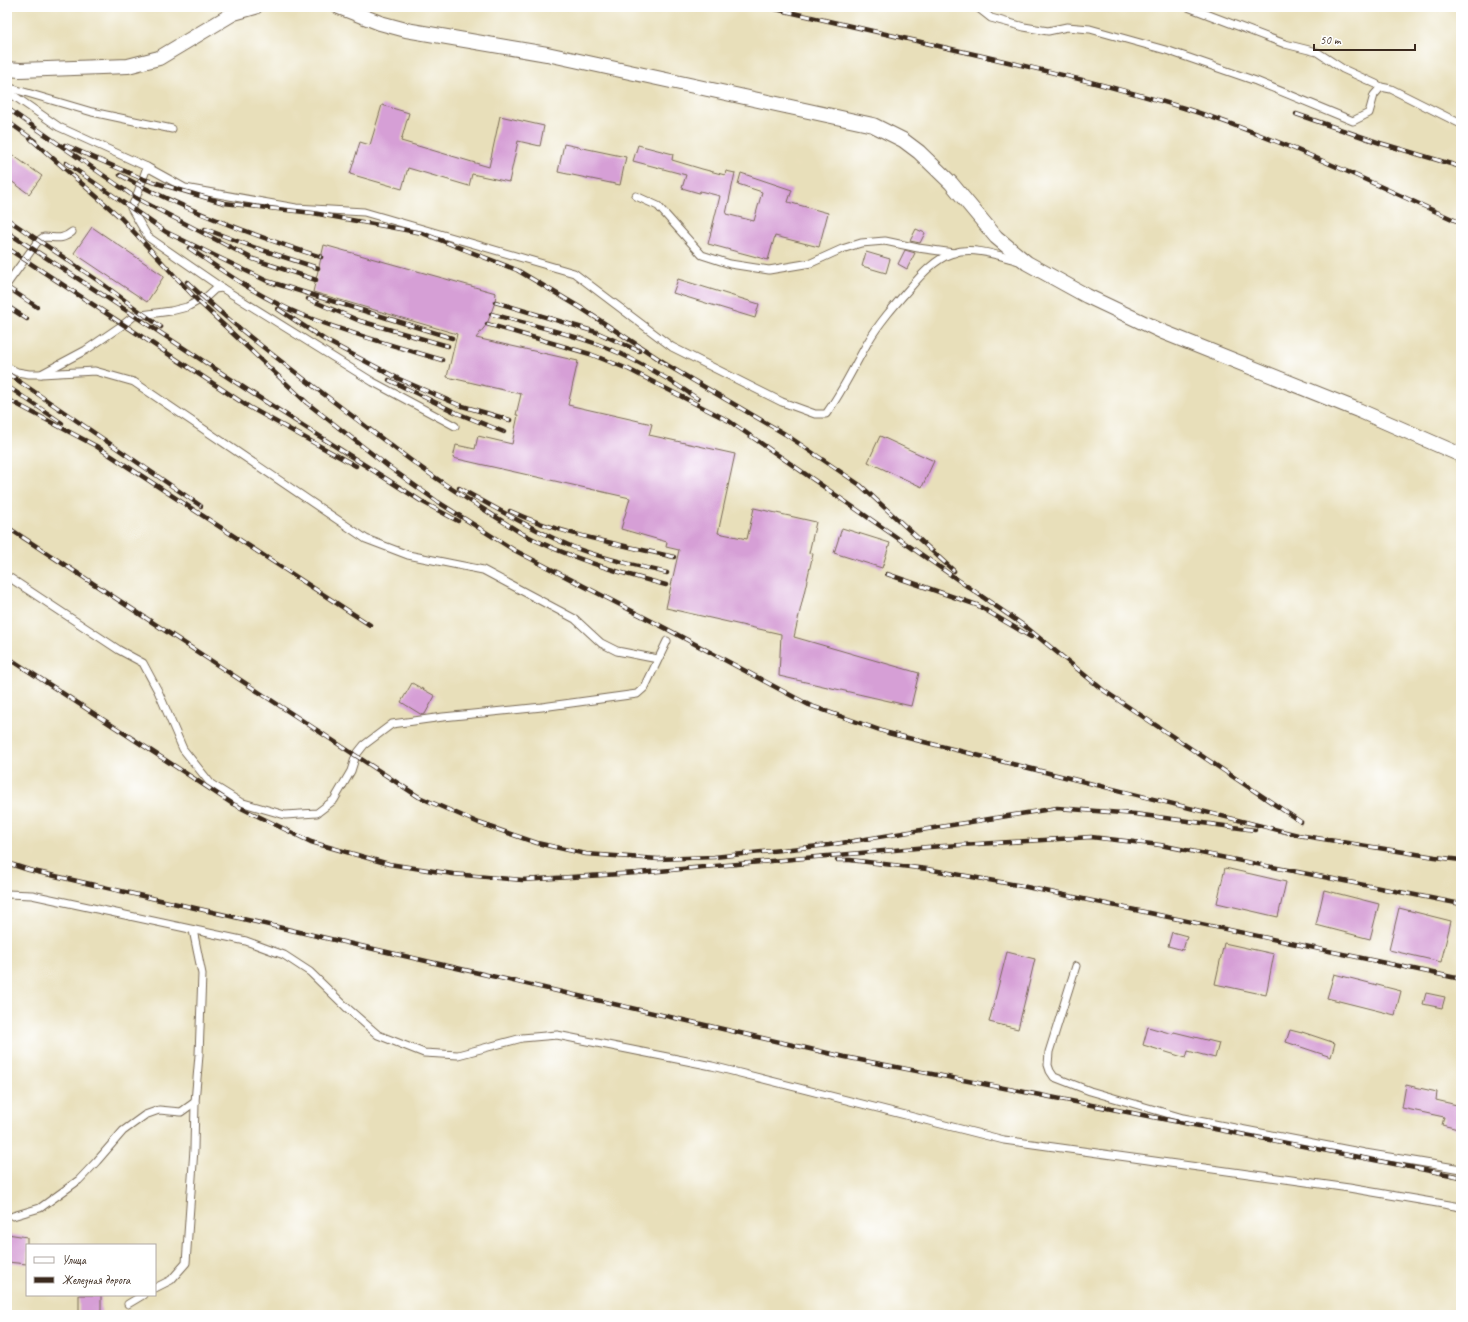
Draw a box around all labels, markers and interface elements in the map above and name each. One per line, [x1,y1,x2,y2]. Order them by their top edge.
scale bar [1314,26,1415,52]
text: 50 m [1320,32,1342,48]
legend [26,1244,156,1296]
text: Улица [62,1252,87,1268]
text: Железная дорога [62,1272,131,1288]

